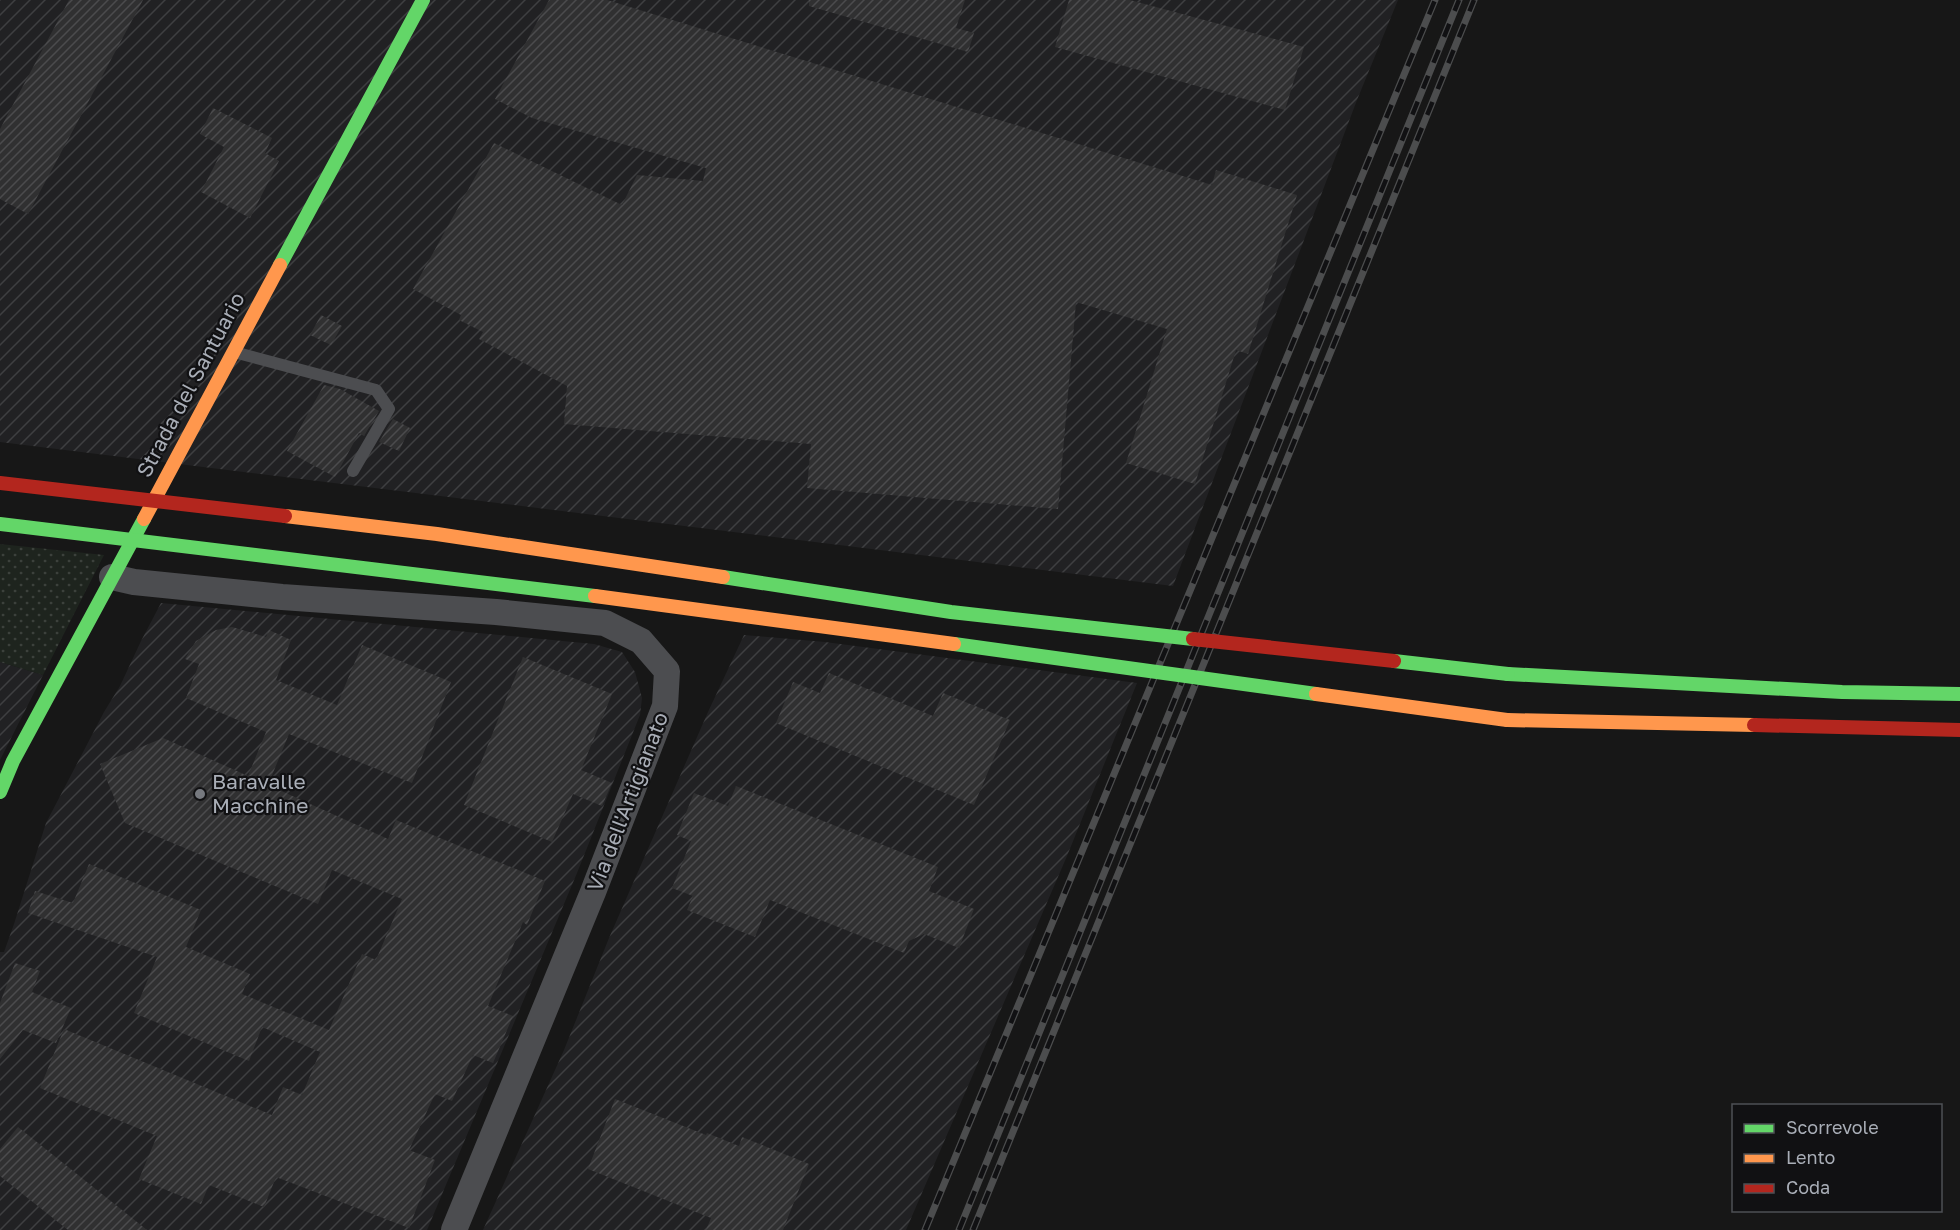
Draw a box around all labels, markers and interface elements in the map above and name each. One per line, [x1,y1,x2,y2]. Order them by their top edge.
street label: Strada del Santuario [130,288,250,481]
street label: Via dell'Artigianato [581,708,673,895]
place label: Baravalle Macchine [212,768,308,818]
marker: Baravalle Macchine [193,787,207,801]
legend [1732,1104,1942,1212]
text: Scorrevole [1786,1116,1879,1138]
text: Lento [1786,1146,1835,1168]
text: Coda [1786,1176,1830,1198]

